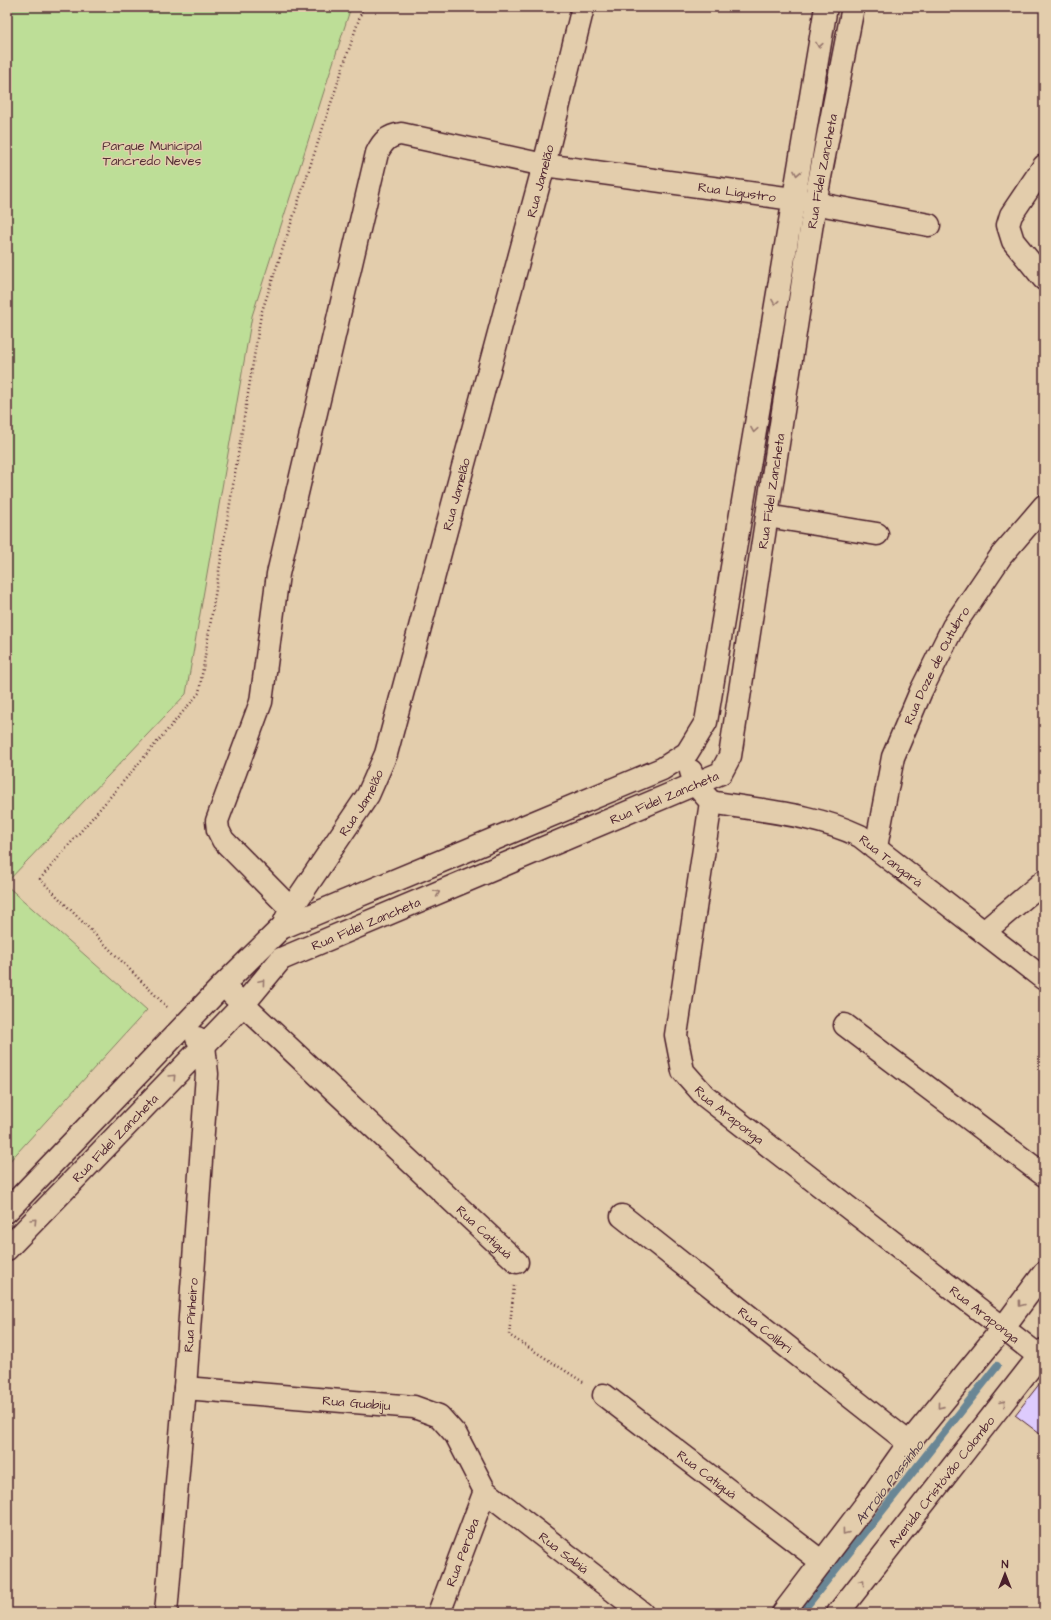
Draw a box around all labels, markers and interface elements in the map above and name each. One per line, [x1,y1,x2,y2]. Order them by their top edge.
one-way arrow [816,42,824,49]
street label: Rua Fidel Zancheta [803,112,842,230]
park label: Parque Municipal Tancredo Neves [102,137,202,170]
street label: Rua Jamelão [522,142,559,220]
one-way arrow [793,170,802,177]
street label: Rua Ligustro [697,178,778,207]
one-way arrow [772,299,780,305]
one-way arrow [750,427,759,433]
street label: Rua Fidel Zancheta [754,432,790,550]
street label: Rua Jamelão [438,455,475,532]
street label: Rua Doze de Outubro [900,603,975,727]
street label: Rua Jamelão [335,766,388,840]
street label: Rua Fidel Zancheta [607,767,722,829]
street label: Rua Tangará [855,831,927,892]
one-way arrow [433,890,441,898]
street label: Rua Fidel Zancheta [309,893,424,955]
one-way arrow [257,980,264,987]
one-way arrow [168,1074,176,1082]
street label: Rua Araponga [690,1082,768,1149]
street label: Rua Fidel Zancheta [68,1090,163,1186]
street label: Rua Catiguá [452,1202,516,1263]
one-way arrow [29,1218,37,1226]
street label: Rua Pinheiro [180,1277,203,1353]
street label: Rua Araponga [946,1282,1023,1348]
one-way arrow [1019,1300,1026,1307]
street label: Rua Colibri [734,1303,796,1357]
street label: Rua Guabiju [322,1391,391,1415]
one-way arrow [998,1400,1005,1407]
one-way arrow [937,1401,944,1409]
street label: Avenida Cristóvão Colombo [884,1412,1000,1552]
water label: Arroio Passinho [851,1435,930,1529]
street label: Rua Catiguá [673,1446,740,1504]
street label: Rua Peroba [442,1516,484,1589]
street label: Rua Sabiá [535,1528,592,1579]
one-way arrow [842,1528,849,1535]
north arrow [985,1554,1025,1594]
text: N [1002,1557,1009,1572]
one-way arrow [858,1580,865,1587]

